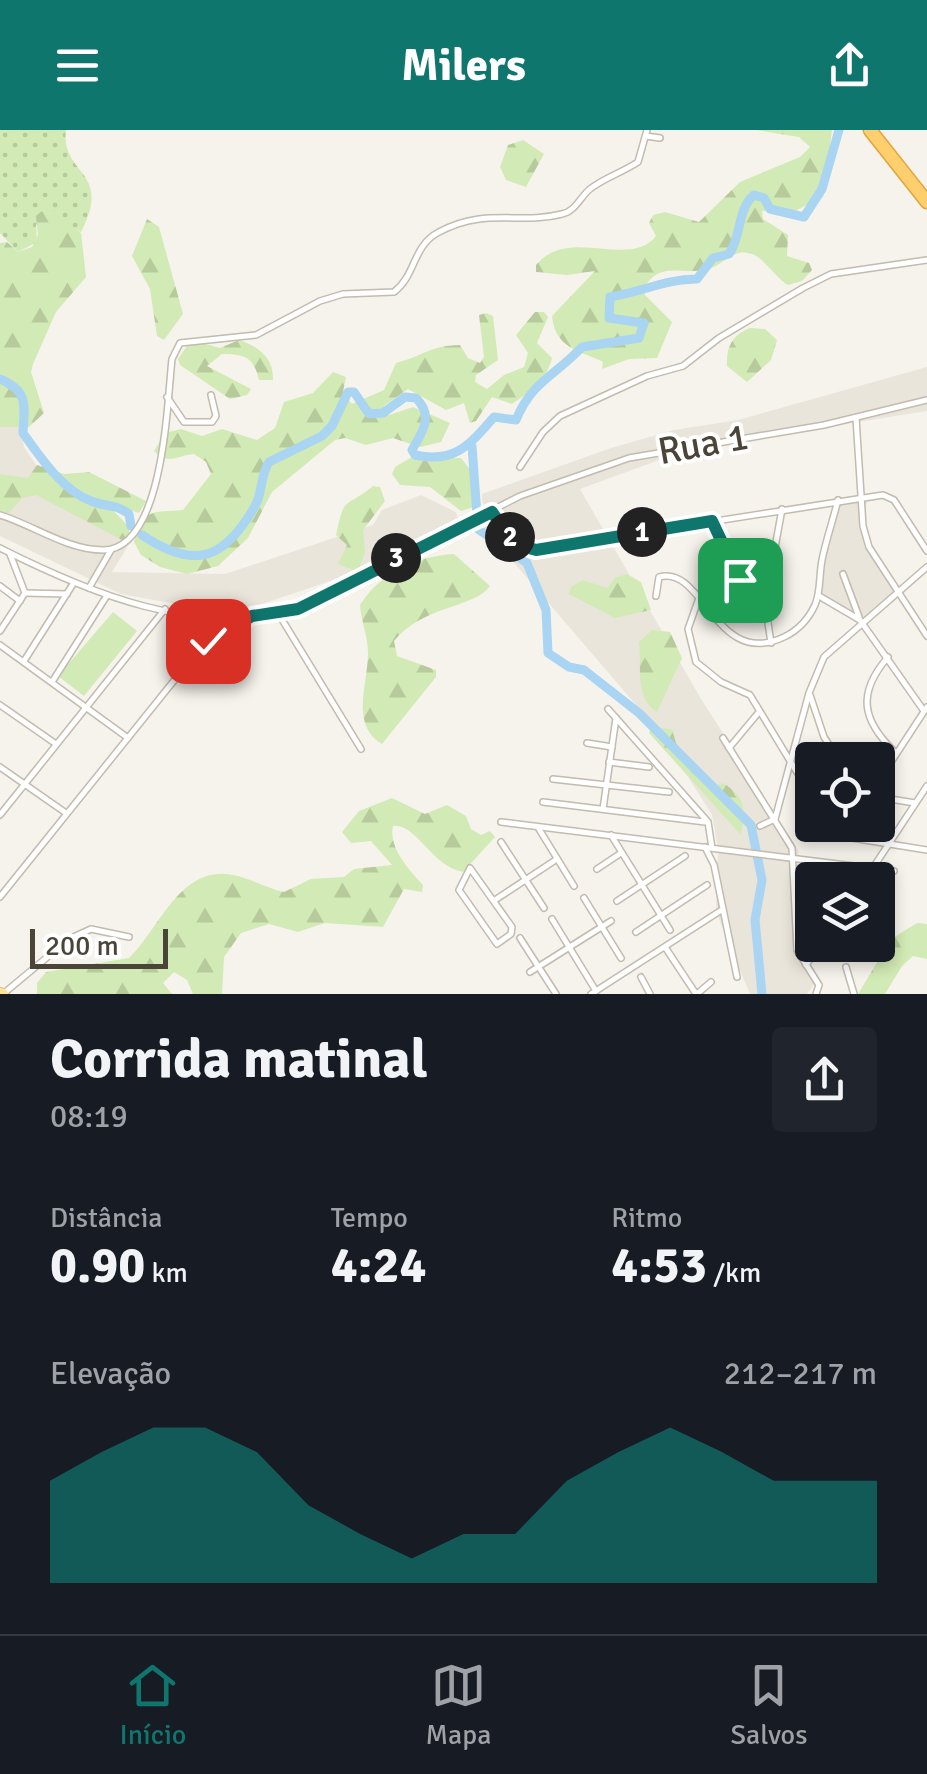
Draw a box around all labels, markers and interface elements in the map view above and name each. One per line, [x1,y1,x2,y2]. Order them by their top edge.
icon: menu [50,38,105,93]
text: Milers [401,38,526,93]
icon: share [822,38,877,93]
street label: Rua 1 [654,413,752,475]
pin: 1 [617,507,667,557]
pin: 2 [485,512,535,562]
text: 1 [634,515,650,549]
text: 2 [502,520,518,554]
pin: 3 [371,533,421,583]
pin [698,538,783,623]
text: 3 [388,541,404,575]
icon: arrive [713,553,768,608]
pin [166,599,251,684]
icon: check [181,614,236,669]
map controls [795,742,895,962]
button: locate [795,742,895,842]
button: layers [795,862,895,962]
scale bar [30,924,168,968]
text: 200 m [45,929,119,963]
text: Corrida matinal [50,1025,428,1093]
button: share [772,1027,877,1132]
text: 08:19 [50,1097,128,1136]
text: Distância [50,1201,163,1235]
text: Tempo [331,1201,408,1235]
text: Ritmo [611,1201,682,1235]
text: 0.90 [50,1235,145,1297]
text: 4:24 [331,1235,426,1297]
text: 4:53 [611,1235,707,1297]
text: km [145,1256,188,1290]
text: /km [707,1256,761,1290]
text: Elevação [50,1354,171,1393]
text: 212–217 m [724,1354,877,1393]
tab: Início [120,1658,186,1752]
tab: Mapa [426,1658,491,1752]
tab: Salvos [731,1658,807,1752]

